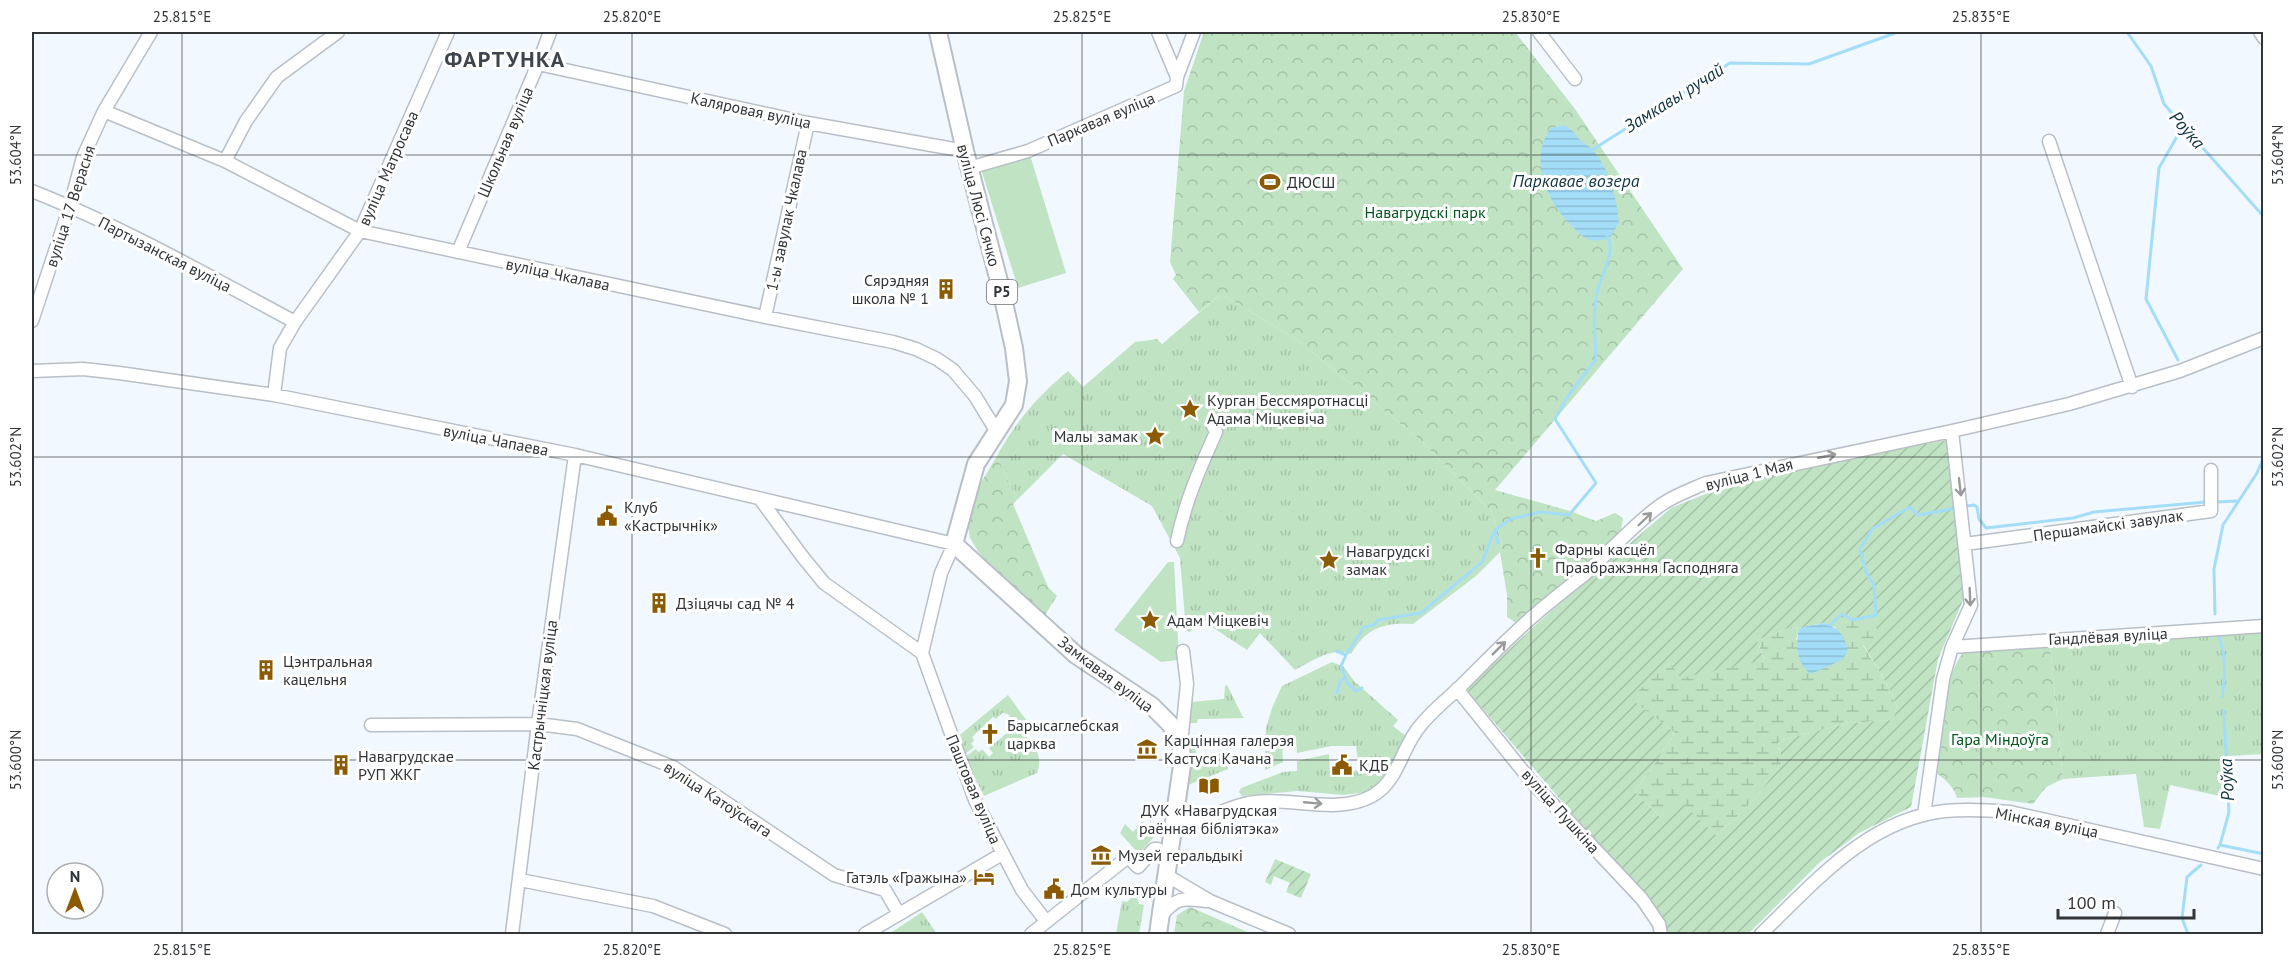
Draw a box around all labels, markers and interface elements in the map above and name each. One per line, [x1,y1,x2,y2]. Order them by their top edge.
text: 25.815°E [153,7,211,26]
text: 25.820°E [603,7,661,26]
text: 25.825°E [1053,7,1111,26]
text: 25.830°E [1502,7,1560,26]
text: 25.835°E [1952,7,2010,26]
district label: ФАРТУНКА [444,45,566,73]
water label: Замкавы ручай [1619,58,1728,137]
street label: Школьная вуліца [473,84,537,200]
street label: Каляровая вуліца [689,87,813,133]
street label: Паркавая вуліца [1044,87,1158,151]
water label: Роўка [2165,106,2210,154]
street label: вуліца Матросава [354,107,422,229]
text: 53.604°N [6,125,25,185]
text: 53.604°N [2268,125,2287,185]
street label: вуліца Люсі Сячко [953,141,1005,269]
street label: вуліца 17 Верасня [41,143,99,269]
street label: 1-ы завулак Чкалава [761,147,811,293]
water label: Паркавае возера [1513,169,1640,192]
sports icon: ДЮСШ [1258,170,1282,194]
place label: ДЮСШ [1287,172,1335,192]
park label: Навагрудскі парк [1364,202,1486,222]
street label: Партызанская вуліца [95,212,235,296]
street label: вуліца Чкалава [504,253,612,295]
place label: Сярэдняя школа № 1 [852,270,929,308]
building icon: Сярэдняя школа № 1 [934,277,958,301]
road number: Р5 [987,280,1017,304]
place label: Курган Бессмяротнасці Адама Міцкевіча [1207,390,1369,428]
place icon: Курган Бессмяротнасці Адама Міцкевіча [1178,397,1202,421]
street label: вуліца Чапаева [442,420,550,460]
place icon: Малы замак [1143,424,1167,448]
place label: Малы замак [1054,426,1138,446]
text: 53.602°N [6,427,25,487]
text: 53.602°N [2268,427,2287,487]
one-way arrow [1816,450,1836,461]
street label: вуліца 1 Мая [1703,453,1795,495]
one-way arrow [1955,477,1966,497]
place label: Клуб «Кастрычнік» [624,497,718,535]
public building icon: Клуб «Кастрычнік» [595,504,619,528]
street label: Першамайскі завулак [2032,505,2185,545]
one-way arrow [1637,511,1652,526]
place label: Фарны касцёл Праабражэння Гасподняга [1555,539,1739,577]
place label: Навагрудскі замак [1346,541,1430,579]
church icon: Фарны касцёл Праабражэння Гасподняга [1526,546,1550,570]
place icon: Навагрудскі замак [1317,548,1341,572]
one-way arrow [1964,587,1975,607]
building icon: Дзіцячы сад № 4 [647,591,671,615]
place label: Дзіцячы сад № 4 [676,593,795,613]
place icon: Адам Міцкевіч [1138,608,1162,632]
place label: Адам Міцкевіч [1167,610,1269,630]
street label: Кастрычніцкая вуліца [523,619,561,771]
street label: Гандлёвая вуліца [2048,623,2168,649]
street label: Замкавая вуліца [1054,632,1158,716]
one-way arrow [1491,640,1506,655]
place label: Цэнтральная кацельня [283,651,373,689]
building icon: Цэнтральная кацельня [254,658,278,682]
place label: Барысаглебская царква [1007,715,1119,753]
church icon: Барысаглебская царква [978,722,1002,746]
park label: Гара Міндоўга [1951,729,2049,749]
text: 53.600°N [6,730,25,790]
place label: Карцінная галерэя Кастуся Качана [1164,730,1294,768]
text: 53.600°N [2268,730,2287,790]
street label: Паштовая вуліца [942,731,1006,847]
museum icon: Карцінная галерэя Кастуся Качана [1135,737,1159,761]
place label: Навагрудскае РУП ЖКГ [358,746,454,784]
building icon: Навагрудскае РУП ЖКГ [329,753,353,777]
public building icon: КДБ [1330,753,1354,777]
place label: КДБ [1359,755,1389,775]
street label: вуліца Катоўскага [660,757,776,841]
water label: Роўка [2214,758,2239,802]
street label: вуліца Пушкіна [1518,765,1604,857]
library icon: ДУК «Навагрудская раённая бібліятэка» [1197,774,1221,798]
one-way arrow [1302,798,1322,809]
place label: ДУК «Навагрудская раённая бібліятэка» [1139,800,1279,838]
street label: Мінская вуліца [1994,802,2100,842]
museum icon: Музей геральдыкі [1089,843,1113,867]
place label: Музей геральдыкі [1118,845,1243,865]
north arrow [45,861,105,921]
hotel icon: Гатэль «Гражына» [972,865,996,889]
text: N [70,866,80,886]
place label: Гатэль «Гражына» [846,867,967,887]
public building icon: Дом культуры [1042,877,1066,901]
place label: Дом культуры [1071,879,1167,899]
scale bar [2058,882,2194,920]
text: 100 m [2067,891,2116,914]
text: 25.815°E [153,940,211,959]
text: 25.820°E [603,940,661,959]
text: 25.825°E [1053,940,1111,959]
text: 25.830°E [1502,940,1560,959]
text: 25.835°E [1952,940,2010,959]

